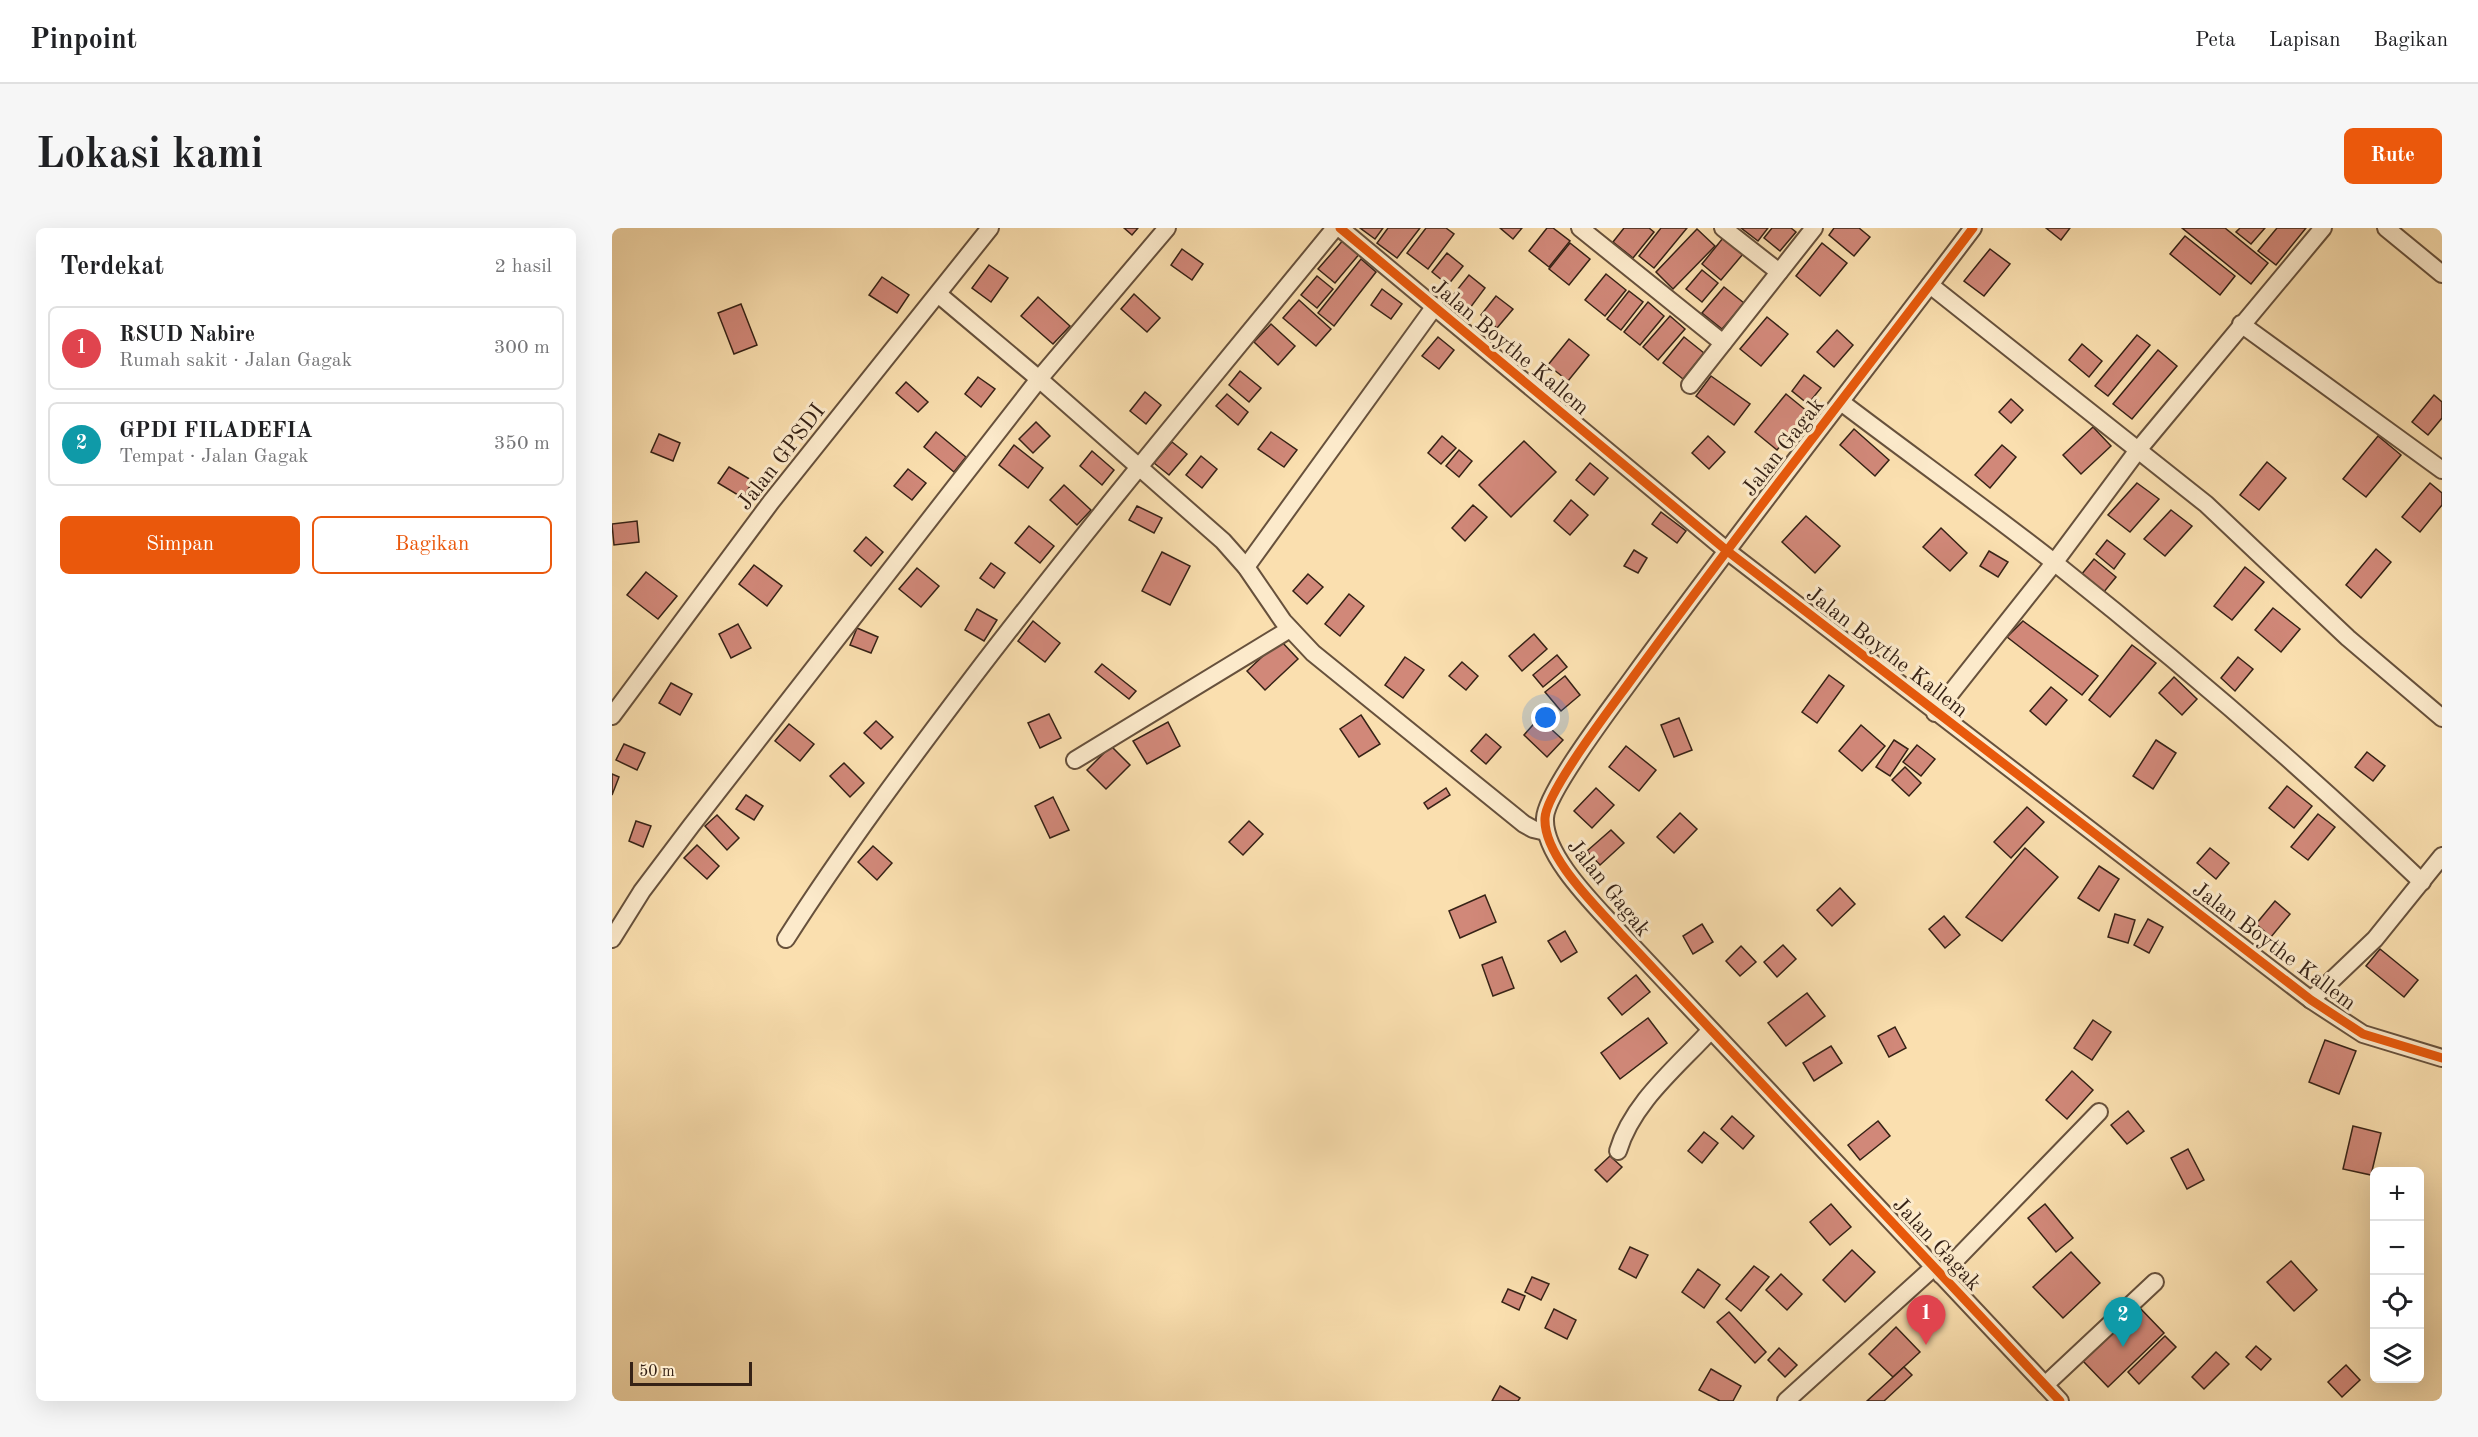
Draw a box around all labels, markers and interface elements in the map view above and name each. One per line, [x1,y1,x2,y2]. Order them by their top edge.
text: Pinpoint [30,27,137,55]
text: Peta [2195,30,2236,51]
text: Lapisan [2269,30,2340,51]
text: Bagikan [2373,30,2448,51]
button: Rute [2344,128,2442,184]
text: Lokasi kami [36,135,263,177]
text: Terdekat [60,254,164,280]
text: 2 hasil [495,257,552,277]
street label: Jalan Boythe Kallem [1427,275,1593,420]
text: RSUD Nabire [119,324,255,346]
text: 1 [76,338,87,358]
text: 300 m [494,338,550,358]
text: Rumah sakit · Jalan Gagak [119,351,352,371]
street label: Jalan Gagak [1738,394,1829,501]
street label: Jalan GPSDI [734,400,830,514]
text: GPDI FILADEFIA [119,420,313,442]
text: 2 [76,434,87,454]
text: 350 m [494,434,550,454]
text: Tempat · Jalan Gagak [119,447,309,467]
button: Simpan [60,516,300,574]
button: Bagikan [312,516,552,574]
street label: Jalan Boythe Kallem [1802,583,1972,722]
your location [1531,703,1560,732]
street label: Jalan Gagak [1563,835,1654,941]
street label: Jalan Boythe Kallem [2188,878,2360,1015]
map controls [2370,1167,2424,1383]
button: + [2370,1167,2424,1221]
street label: Jalan Gagak [1888,1194,1985,1295]
button: − [2370,1221,2424,1275]
button: locate [2370,1275,2424,1329]
pin: 1 [1906,1296,1946,1345]
pin: 2 [2104,1298,2142,1347]
button: layers [2370,1329,2424,1383]
scale bar [630,1359,752,1386]
text: 50 m [639,1364,675,1380]

